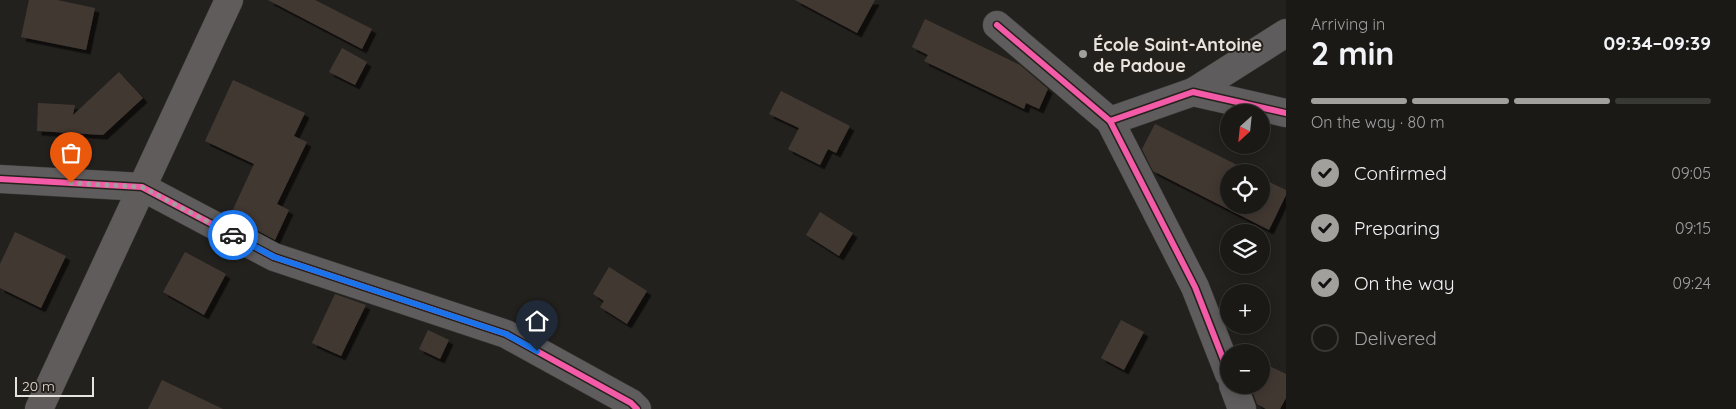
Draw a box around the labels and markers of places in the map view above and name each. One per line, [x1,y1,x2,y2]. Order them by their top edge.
place label: École Saint-Antoine de Padoue [1093,33,1262,77]
marker: École Saint-Antoine de Padoue [1077,48,1089,60]
pin [50,132,92,183]
pin [516,300,558,351]

